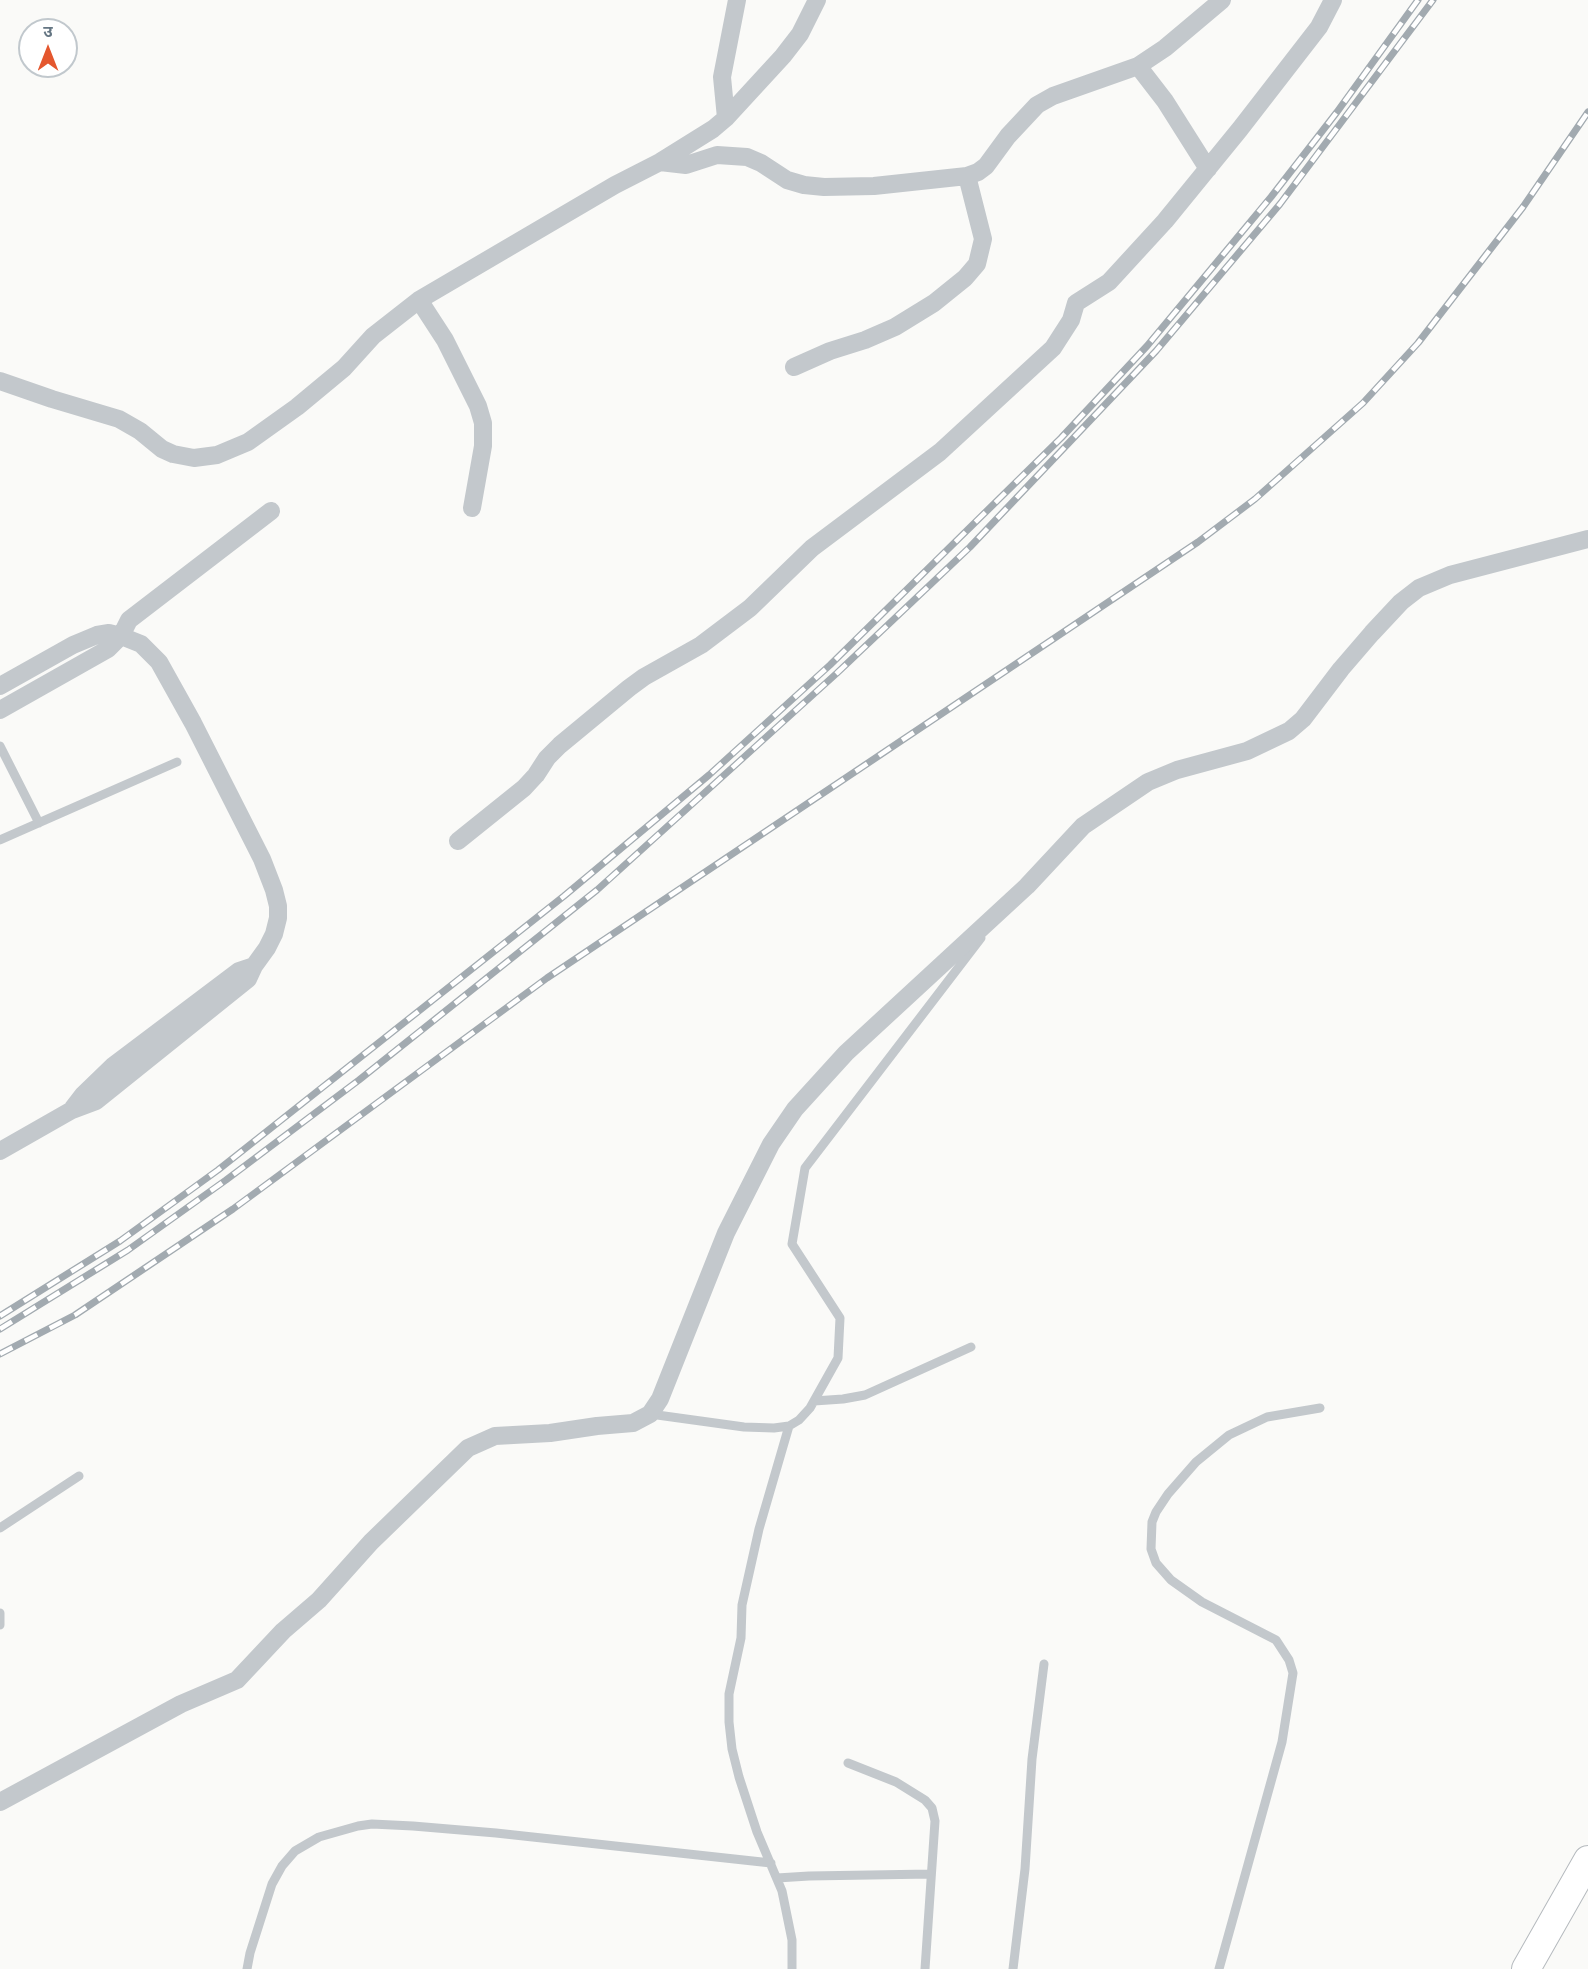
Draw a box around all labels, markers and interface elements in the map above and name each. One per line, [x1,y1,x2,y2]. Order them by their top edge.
north arrow [18,18,78,78]
text: उ [43,22,53,41]

